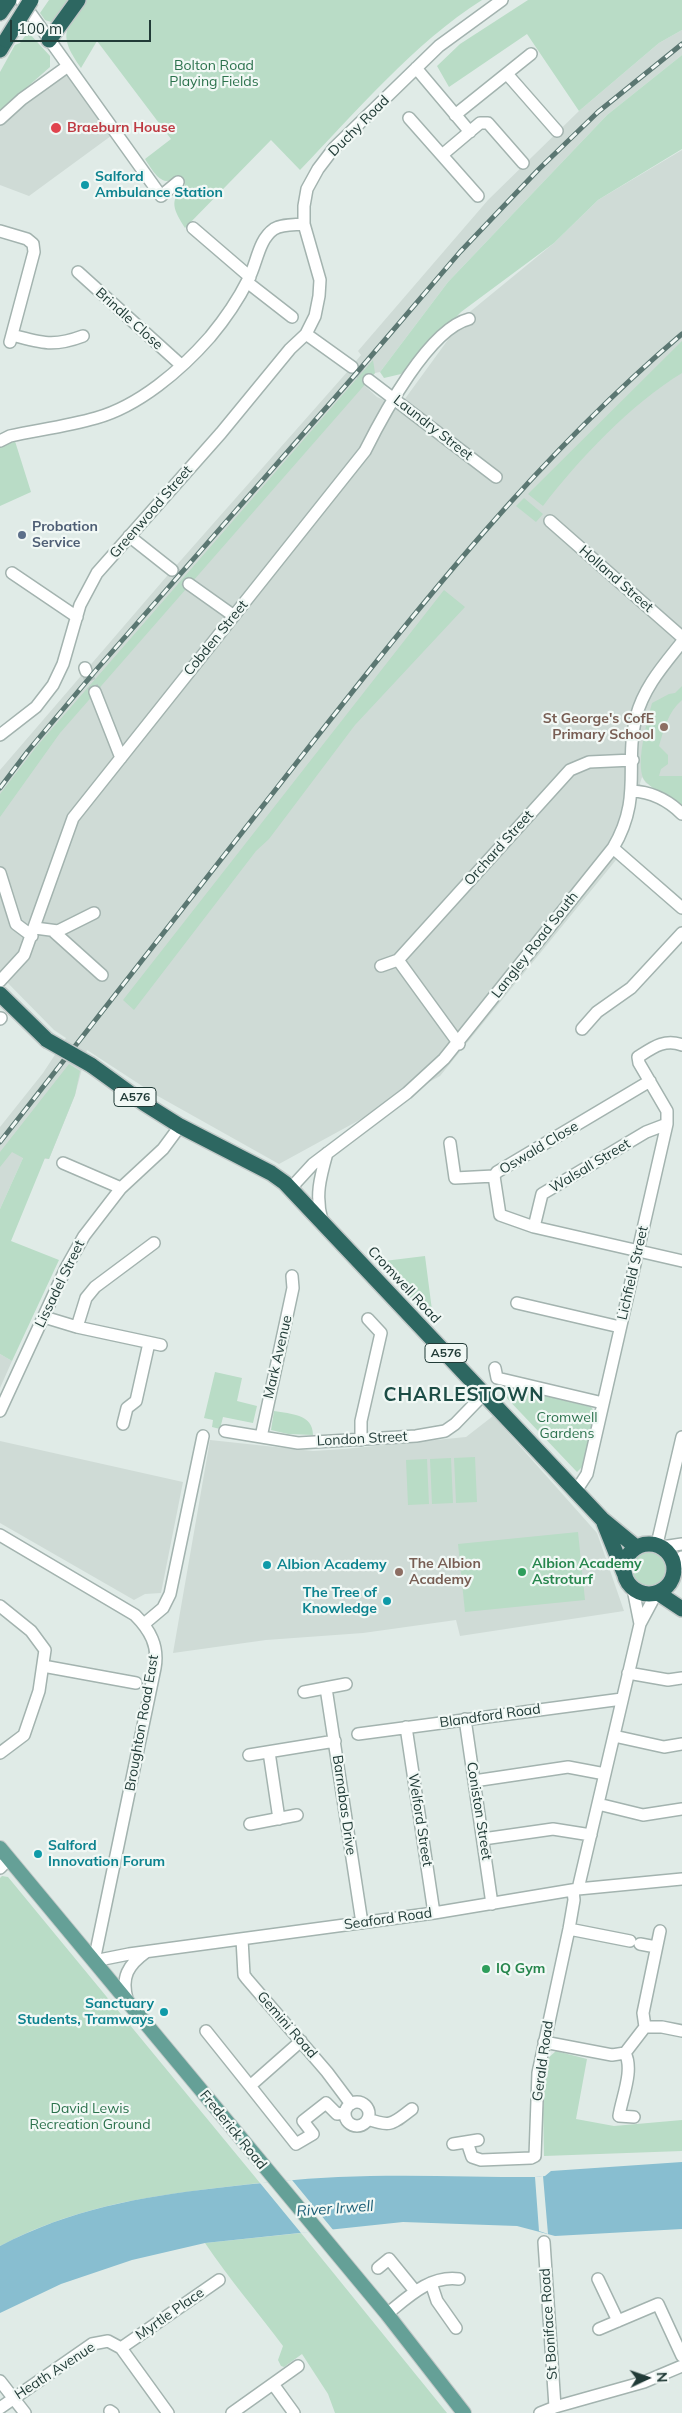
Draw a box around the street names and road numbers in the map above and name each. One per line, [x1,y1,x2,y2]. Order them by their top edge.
street label: Duchy Road [325,92,393,160]
street label: Brindle Close [92,284,166,354]
street label: Laundry Street [390,392,476,464]
street label: Greenwood Street [106,462,196,562]
street label: Holland Street [575,542,657,616]
street label: Cobden Street [181,597,251,679]
street label: Orchard Street [461,807,537,889]
street label: Langley Road South [488,888,582,1002]
road number: A576 [114,1088,156,1106]
street label: Oswald Close [497,1118,581,1178]
street label: Walsall Street [547,1135,633,1197]
street label: Lichfield Street [614,1224,652,1322]
street label: Lissadel Street [32,1238,88,1330]
street label: Cromwell Road [364,1243,444,1327]
street label: Mark Avenue [260,1314,296,1400]
road number: A576 [425,1344,467,1362]
street label: London Street [316,1428,408,1450]
street label: Broughton Road East [122,1653,162,1793]
street label: Blandford Road [438,1701,542,1731]
street label: Barnabas Drive [329,1754,359,1856]
street label: Coniston Street [463,1761,495,1861]
street label: Welford Street [404,1772,436,1868]
street label: Seaford Road [343,1905,433,1933]
street label: Gemini Road [253,1988,321,2062]
street label: Gerald Road [529,2020,557,2102]
street label: Frederick Road [196,2087,270,2173]
street label: St Boniface Road [537,2268,561,2380]
street label: Myrtle Place [133,2284,207,2344]
street label: Heath Avenue [12,2339,98,2403]

